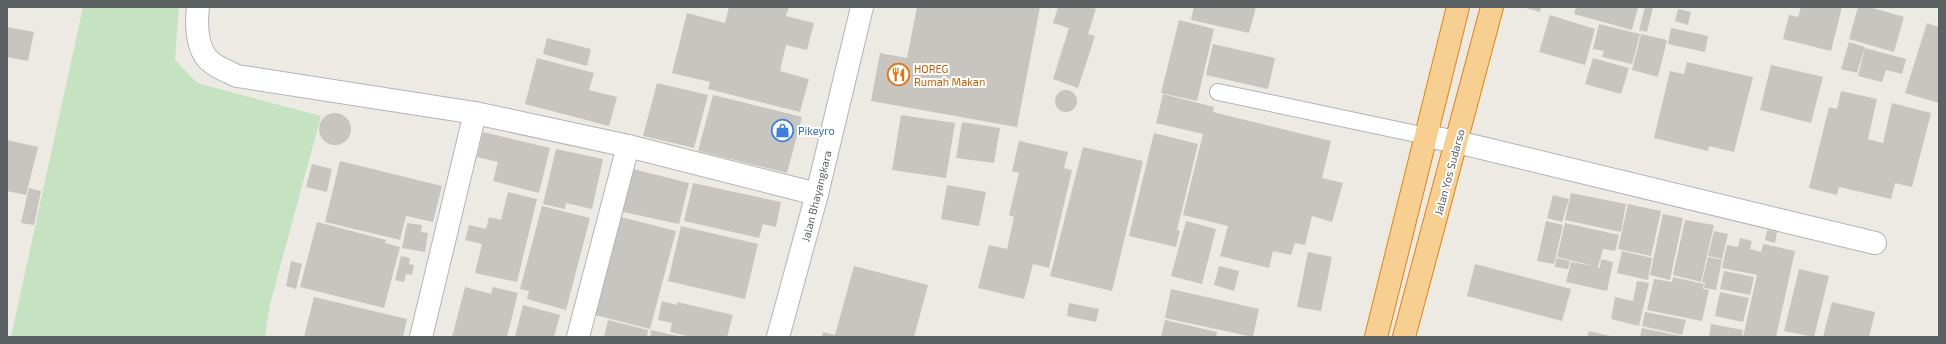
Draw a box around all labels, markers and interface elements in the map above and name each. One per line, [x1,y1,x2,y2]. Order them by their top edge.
restaurant icon: HOREG Rumah Makan [885,61,911,87]
place label: HOREG Rumah Makan [914,62,985,88]
shop icon: Pikeyro [769,117,795,143]
place label: Pikeyro [798,124,835,137]
street label: Jalan Yos Sudarso [1431,128,1467,216]
street label: Jalan Bhayangkara [798,149,834,243]

